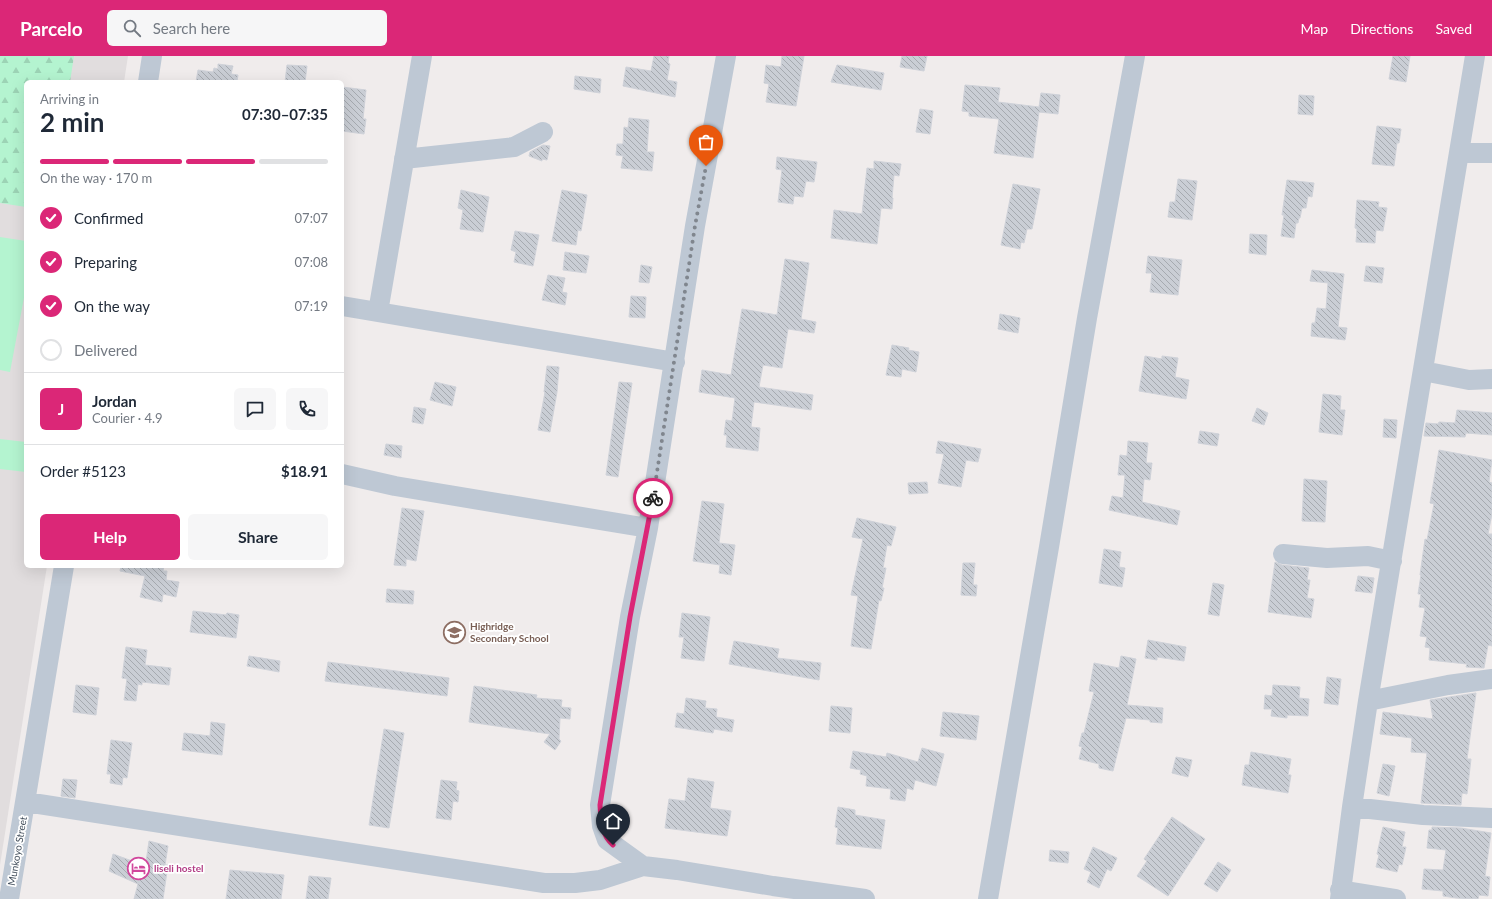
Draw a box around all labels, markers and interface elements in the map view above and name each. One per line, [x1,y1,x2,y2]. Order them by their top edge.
search box [107,10,387,46]
text: Parcelo [20,17,83,40]
icon: search [121,17,143,39]
text: Search here [153,19,230,37]
text: Map [1301,20,1328,37]
text: Directions [1350,20,1413,37]
text: Saved [1435,20,1472,37]
text: Arriving in [40,91,99,107]
text: 07:30–07:35 [242,105,328,123]
text: 2 min [40,106,104,138]
pin [689,125,723,166]
icon: bag [695,131,717,153]
text: On the way · 170 m [40,170,152,186]
icon: check [40,207,62,229]
text: Confirmed [74,209,143,227]
text: 07:07 [295,210,328,226]
icon: check [40,251,62,273]
text: Preparing [74,253,137,271]
text: 07:08 [295,254,328,270]
icon: check [40,295,62,317]
text: On the way [74,297,150,315]
text: 07:19 [295,298,328,314]
text: Delivered [74,341,137,359]
button: chat [234,388,276,430]
button: phone [286,388,328,430]
text: Jordan [92,392,137,410]
text: J [58,400,64,418]
text: Courier · 4.9 [92,410,163,426]
text: Order #5123 [40,462,126,480]
text: $18.91 [281,462,328,480]
courier [633,478,673,518]
icon: bike [642,487,664,509]
button: Help [40,514,180,560]
button: Share [188,514,328,560]
school or university icon: Highridge Secondary School [441,619,467,645]
place label: Highridge Secondary School [470,620,549,644]
pin [596,804,630,845]
icon: home [602,810,624,832]
street label: Munkoyo Street [5,815,29,887]
hotel icon: liseli hostel [125,855,151,881]
place label: liseli hostel [154,862,204,874]

